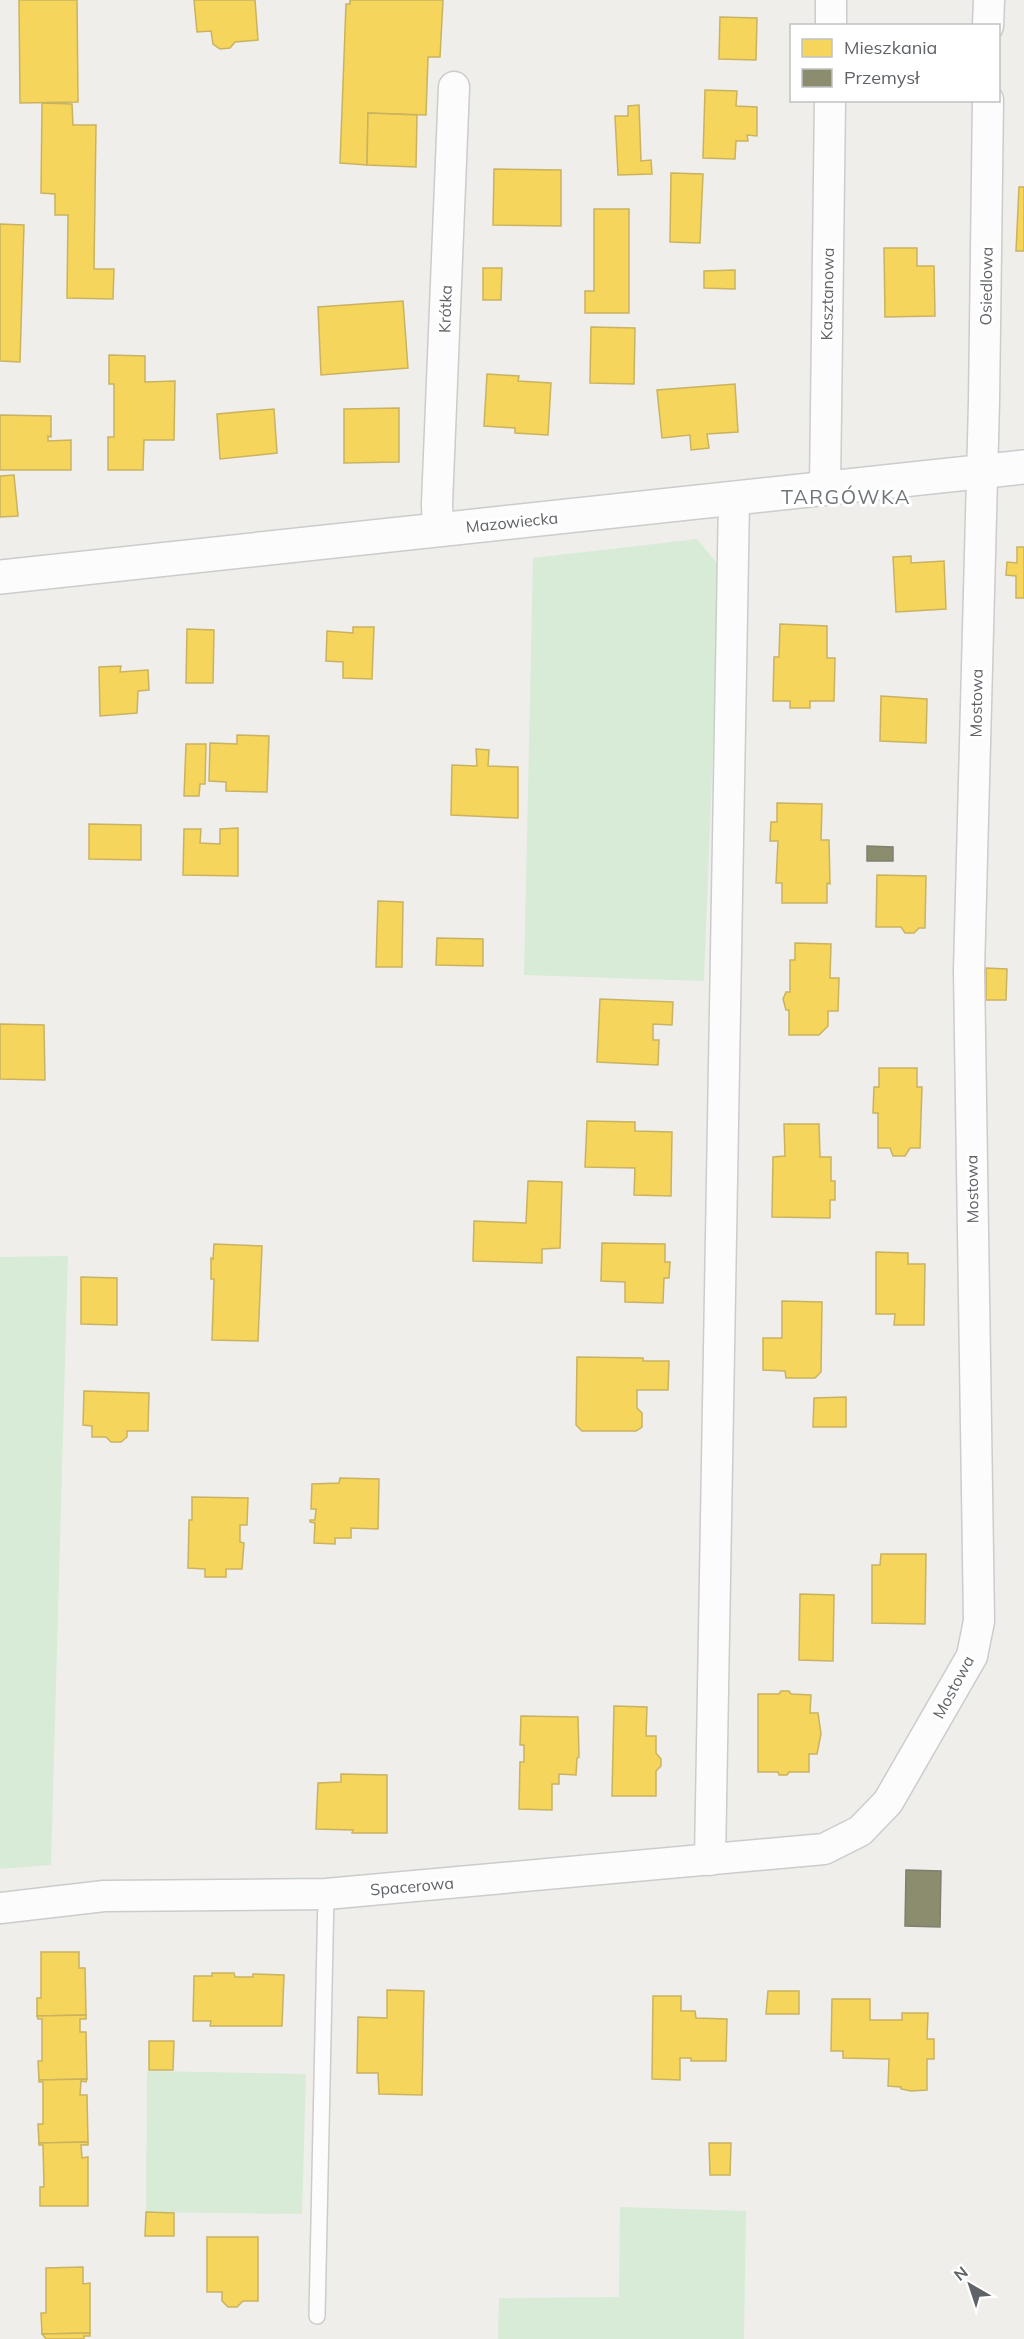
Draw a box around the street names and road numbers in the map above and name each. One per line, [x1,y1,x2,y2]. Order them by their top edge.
street label: Kasztanowa [816,247,838,341]
street label: Osiedlowa [975,247,997,325]
street label: Krótka [434,285,456,333]
street label: Mazowiecka [465,507,559,537]
street label: Mostowa [965,669,987,737]
street label: Mostowa [961,1155,983,1223]
street label: Mostowa [928,1652,978,1722]
street label: Spacerowa [369,1872,455,1900]

